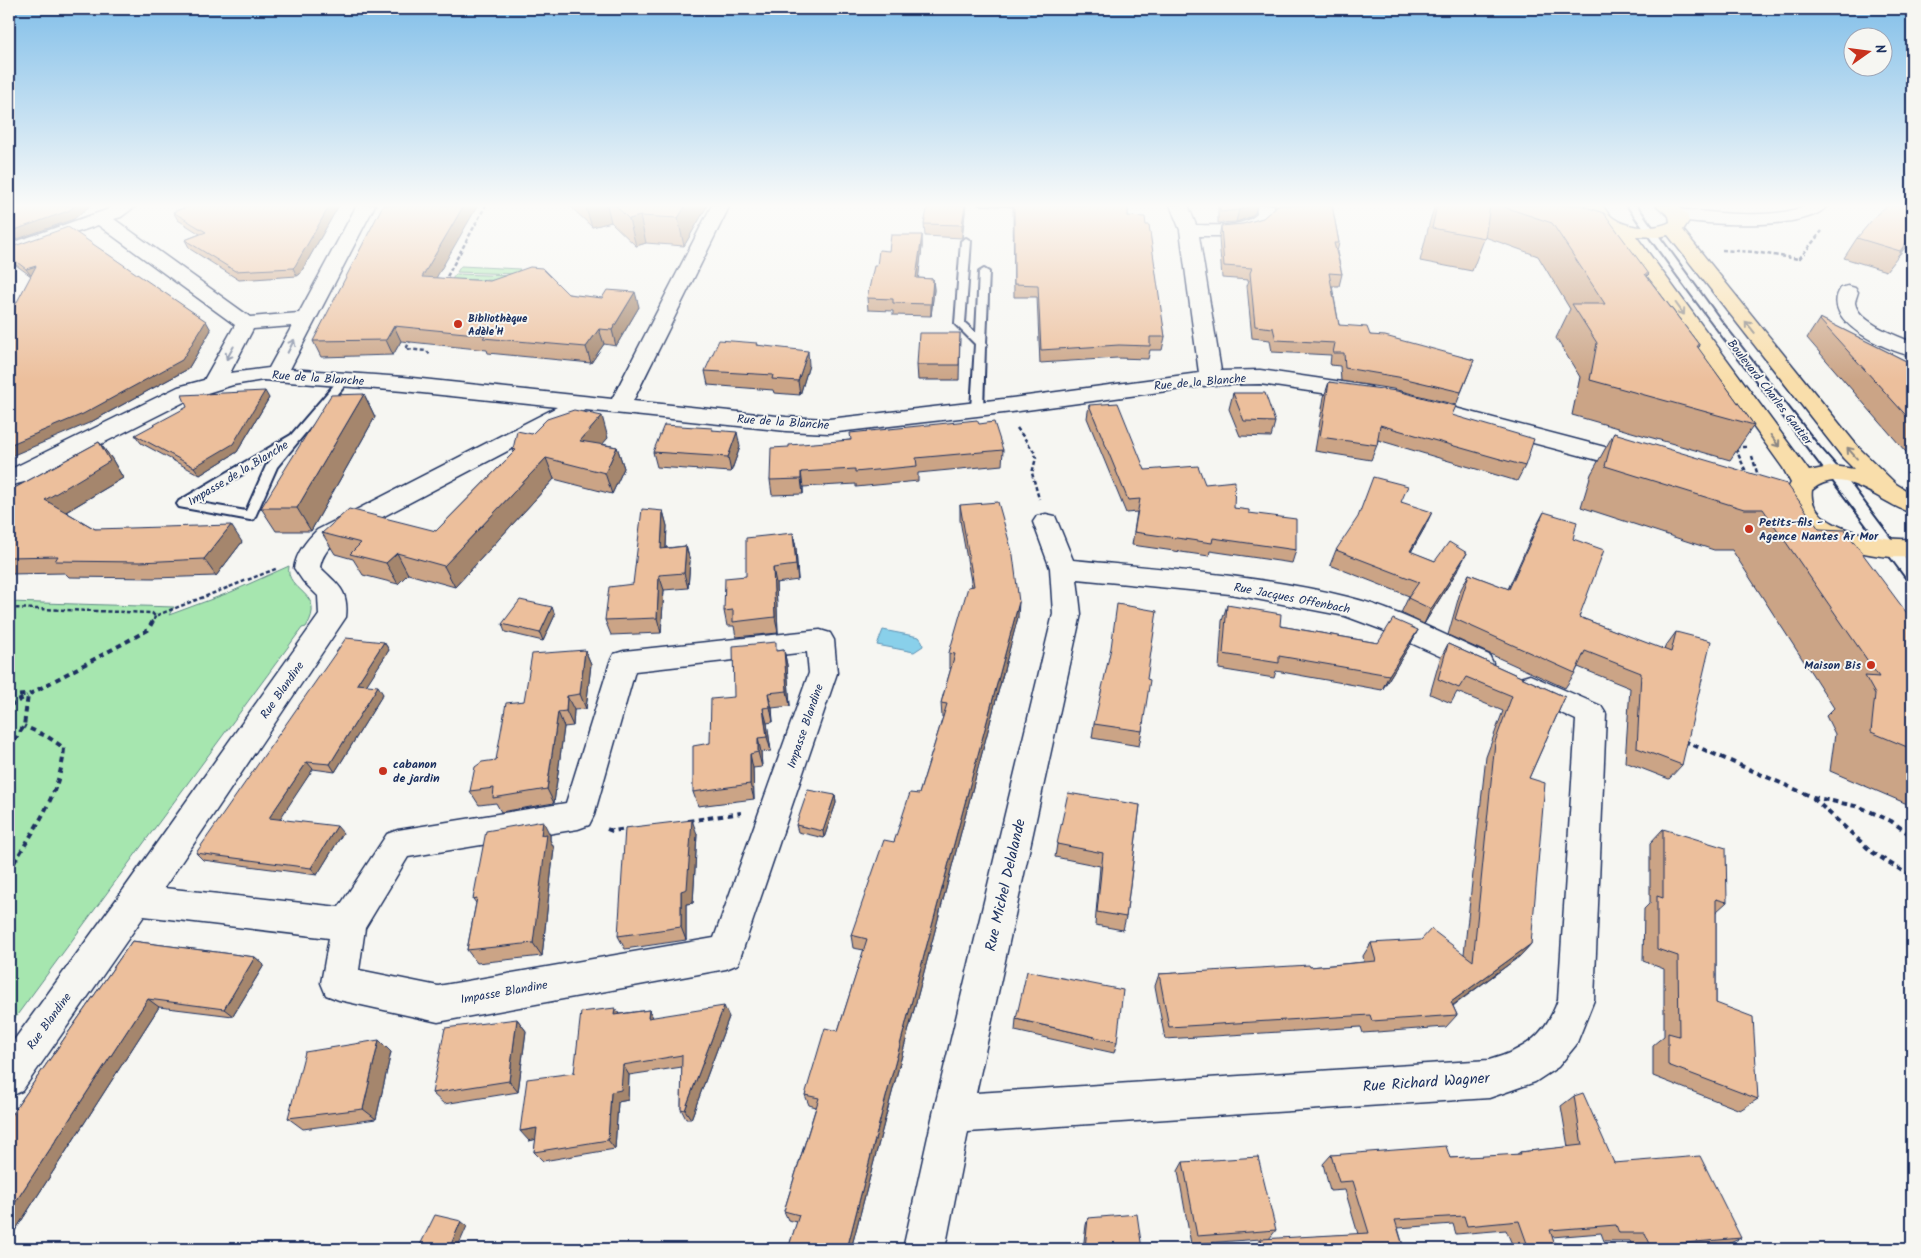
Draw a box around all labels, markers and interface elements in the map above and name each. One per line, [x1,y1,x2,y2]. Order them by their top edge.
north arrow [1844,28,1894,78]
text: N [1868,42,1891,56]
one-way arrow [1675,302,1685,316]
place label: Bibliothèque Adèle'H [468,310,528,341]
marker: Bibliothèque Adèle'H [452,318,464,330]
one-way arrow [1744,320,1755,333]
street label: Boulevard Charles Gautier [1722,335,1818,450]
one-way arrow [287,339,296,354]
one-way arrow [225,345,234,360]
street label: Rue de la Blanche [271,366,365,391]
street label: Rue de la Blanche [1153,369,1247,396]
street label: Rue de la Blanche [736,410,830,435]
one-way arrow [1770,434,1781,447]
street label: Impasse de la Blanche [184,436,293,511]
one-way arrow [1846,447,1857,460]
place label: Petits-fils - Agence Nantes Ar Mor [1759,513,1879,546]
marker: Petits-fils - Agence Nantes Ar Mor [1743,523,1755,535]
street label: Rue Jacques Offenbach [1232,578,1352,619]
place label: Maison Bis [1804,656,1861,675]
street label: Rue Blandine [256,657,310,723]
marker: Maison Bis [1865,659,1877,671]
street label: Impasse Blandine [782,681,829,771]
place label: cabanon de jardin [393,755,440,788]
marker: cabanon de jardin [377,765,389,777]
street label: Rue Michel Delalande [979,816,1033,954]
street label: Impasse Blandine [459,975,550,1010]
street label: Rue Blandine [22,988,77,1054]
street label: Rue Richard Wagner [1362,1067,1491,1099]

